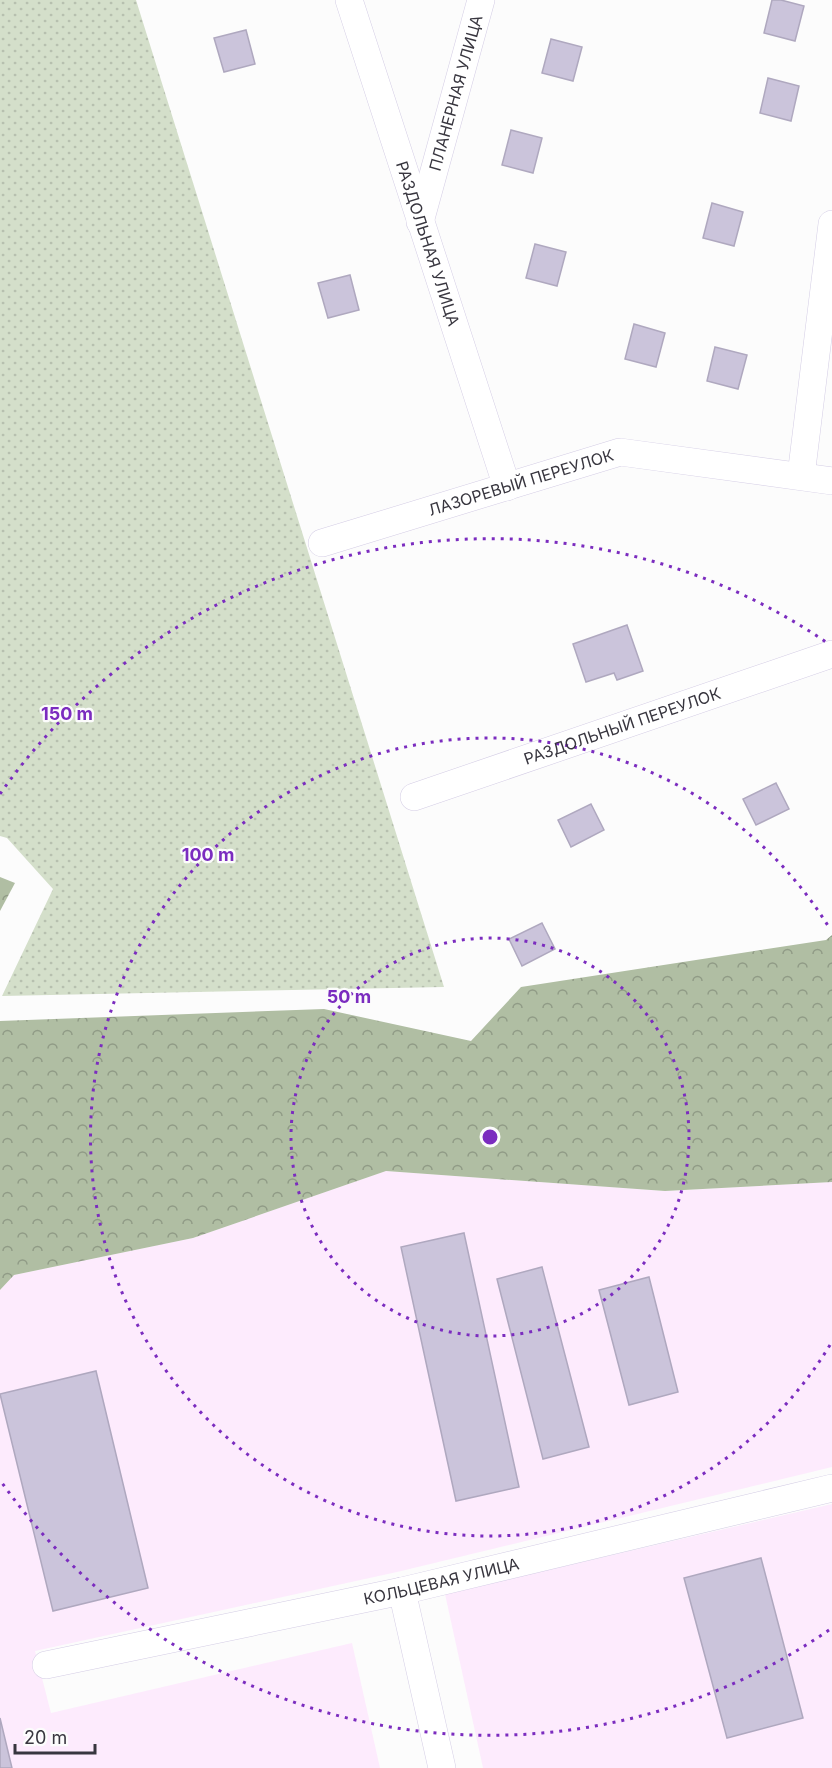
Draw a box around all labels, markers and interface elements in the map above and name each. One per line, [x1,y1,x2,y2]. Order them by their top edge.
street label: ПЛАНЕРНАЯ УЛИЦА [425,12,486,173]
street label: РАЗДОЛЬНАЯ УЛИЦА [392,159,464,328]
street label: ЛАЗОРЕВЫЙ ПЕРЕУЛОК [426,445,616,520]
street label: РАЗДОЛЬНЫЙ ПЕРЕУЛОК [521,683,723,769]
text: 150 m [41,703,93,724]
text: 100 m [182,844,234,865]
text: 50 m [327,986,371,1007]
centre of rings [480,1127,500,1147]
street label: КОЛЬЦЕВАЯ УЛИЦА [362,1553,521,1609]
scale bar [15,1717,94,1755]
text: 20 m [24,1727,67,1748]

